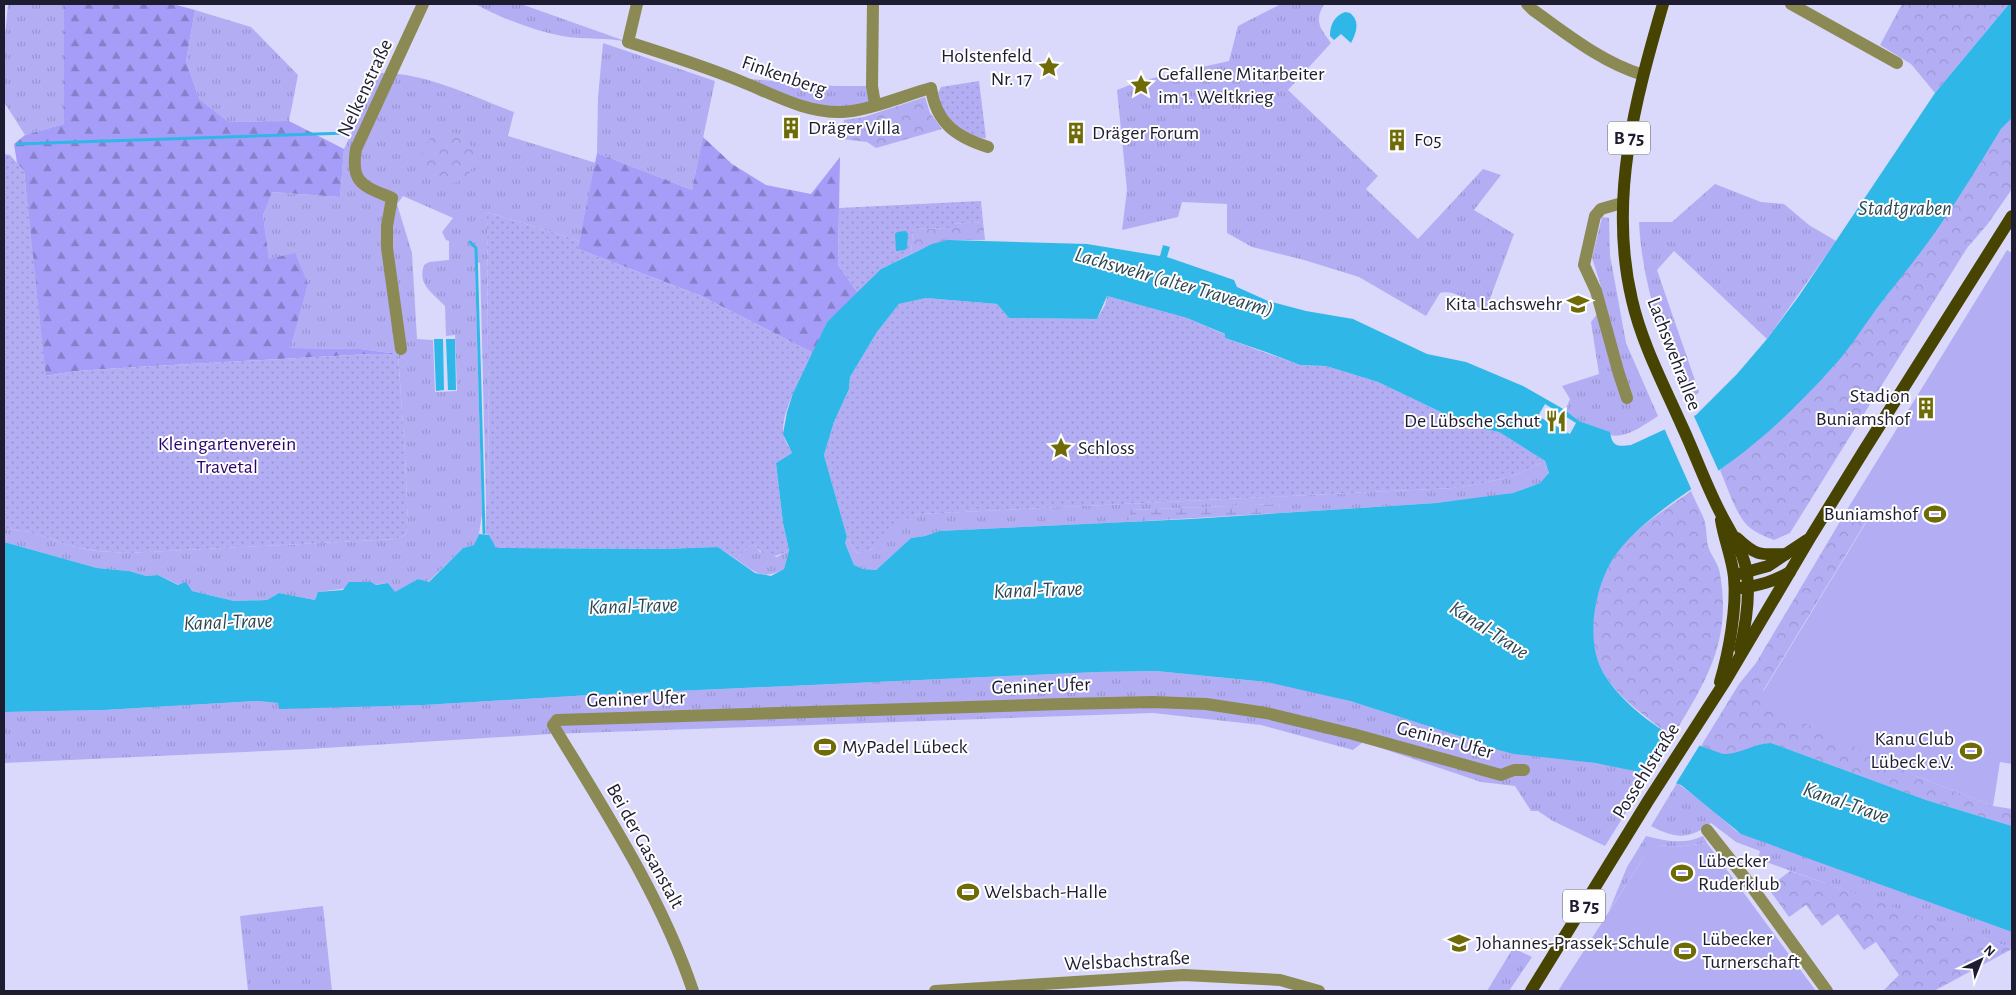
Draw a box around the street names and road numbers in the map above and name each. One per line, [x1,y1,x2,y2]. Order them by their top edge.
street label: Nelkenstraße [334,36,396,140]
street label: Finkenberg [739,52,829,100]
road number: B 75 [1608,122,1650,154]
street label: Lachswehrallee [1643,295,1705,413]
street label: Geniner Ufer [991,674,1091,698]
street label: Geniner Ufer [586,687,686,711]
street label: Geniner Ufer [1395,718,1496,763]
street label: Possehlstraße [1609,720,1683,822]
street label: Bei der Gasanstalt [602,780,688,912]
road number: B 75 [1563,889,1605,922]
street label: Welsbachstraße [1064,948,1190,974]

